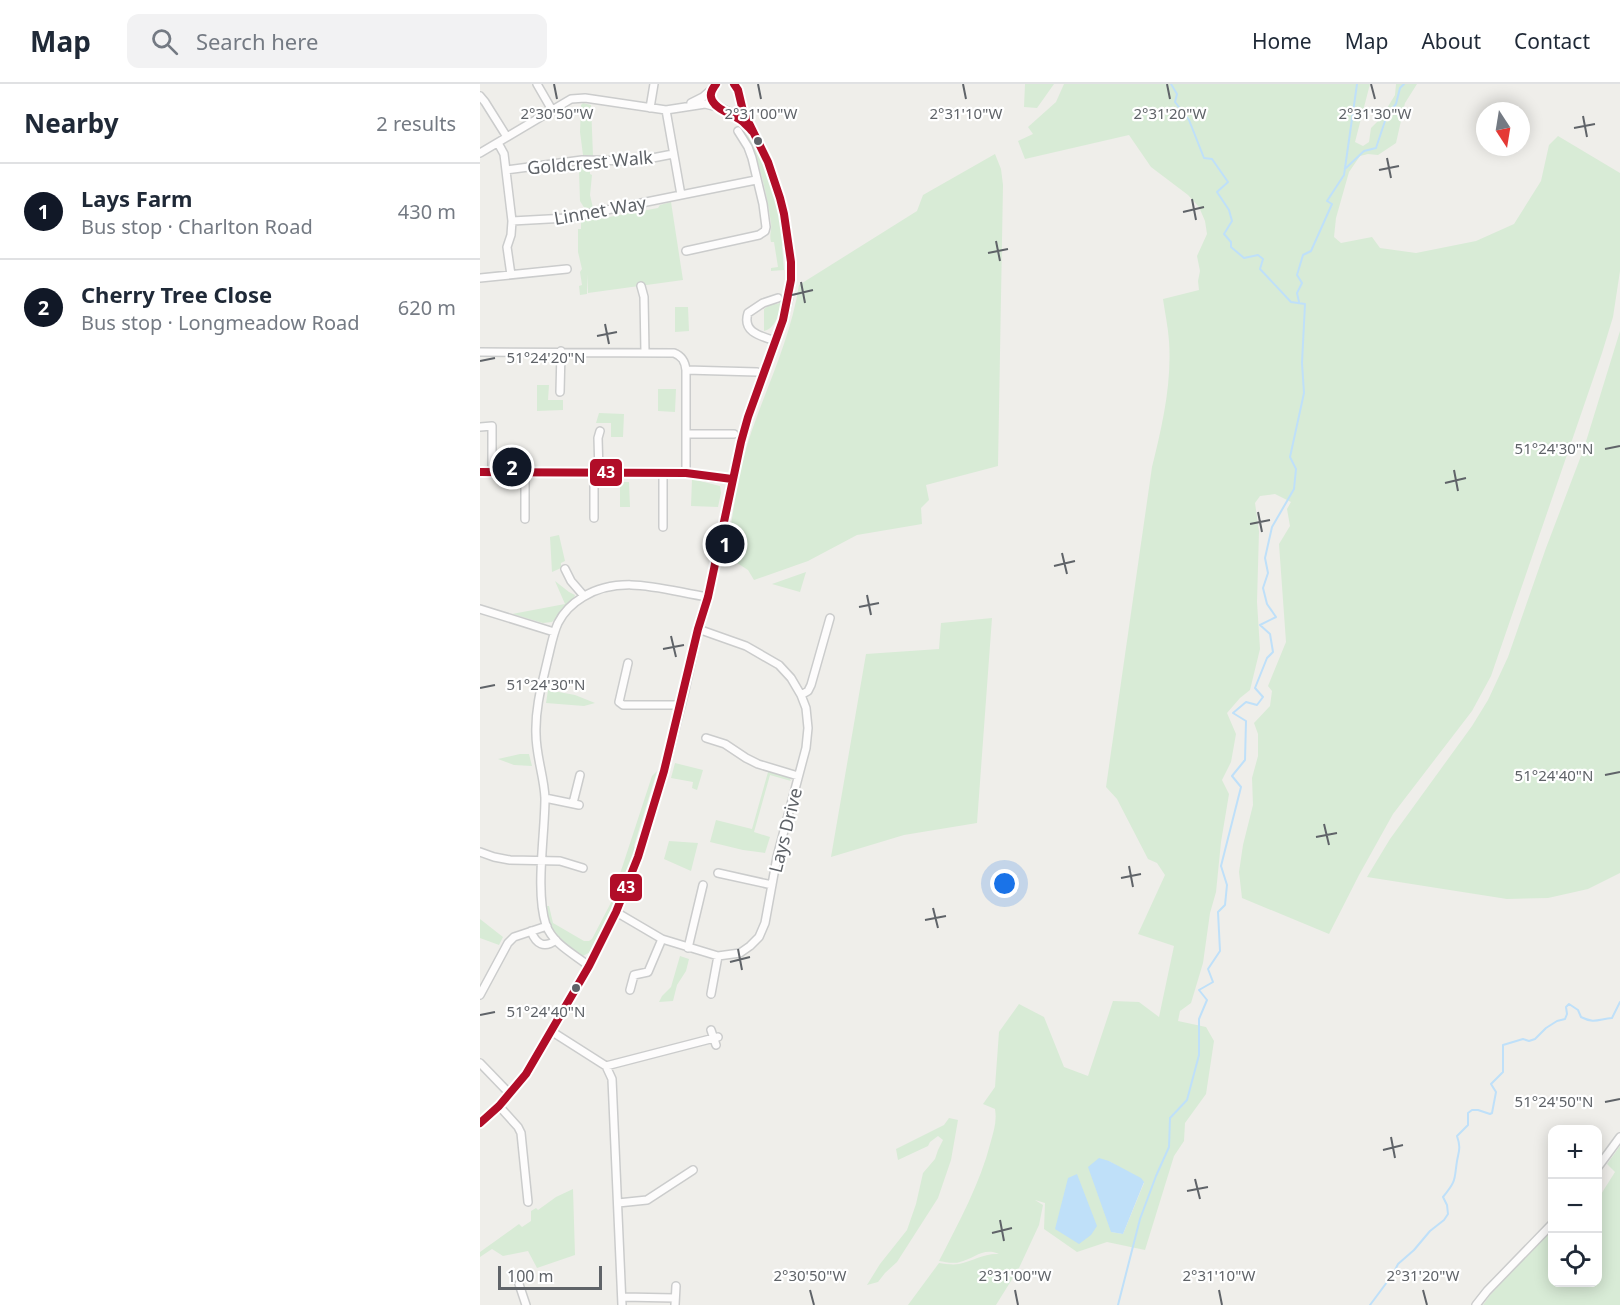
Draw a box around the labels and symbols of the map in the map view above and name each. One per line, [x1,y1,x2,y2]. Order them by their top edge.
north arrow [1476,102,1530,156]
text: 2°30'50"W [520,103,594,123]
text: 2°31'00"W [724,103,798,123]
text: 2°31'10"W [929,103,1003,123]
text: 2°31'20"W [1133,103,1207,123]
text: 2°31'30"W [1338,103,1412,123]
unlabelled marker [752,135,764,147]
street label: Goldcrest Walk [526,145,654,179]
street label: Linnet Way [552,190,649,230]
text: 51°24'20"N [507,347,585,367]
text: 51°24'30"N [1515,438,1593,458]
pin: 2 [492,444,531,490]
line badge: 43 [589,458,623,487]
text: 43 [597,461,615,483]
pin: 1 [706,522,744,566]
text: 51°24'30"N [507,674,585,694]
text: 51°24'40"N [1515,765,1593,785]
street label: Lays Drive [763,785,807,875]
your location [990,869,1019,898]
line badge: 43 [609,873,643,902]
text: 43 [617,876,635,898]
unlabelled marker [570,982,582,994]
text: 51°24'40"N [507,1001,585,1021]
text: 51°24'50"N [1515,1091,1593,1111]
scale bar [498,1263,602,1290]
text: 2°30'50"W [773,1265,847,1285]
text: 2°31'00"W [978,1265,1052,1285]
text: 2°31'10"W [1182,1265,1256,1285]
text: 2°31'20"W [1386,1265,1460,1285]

